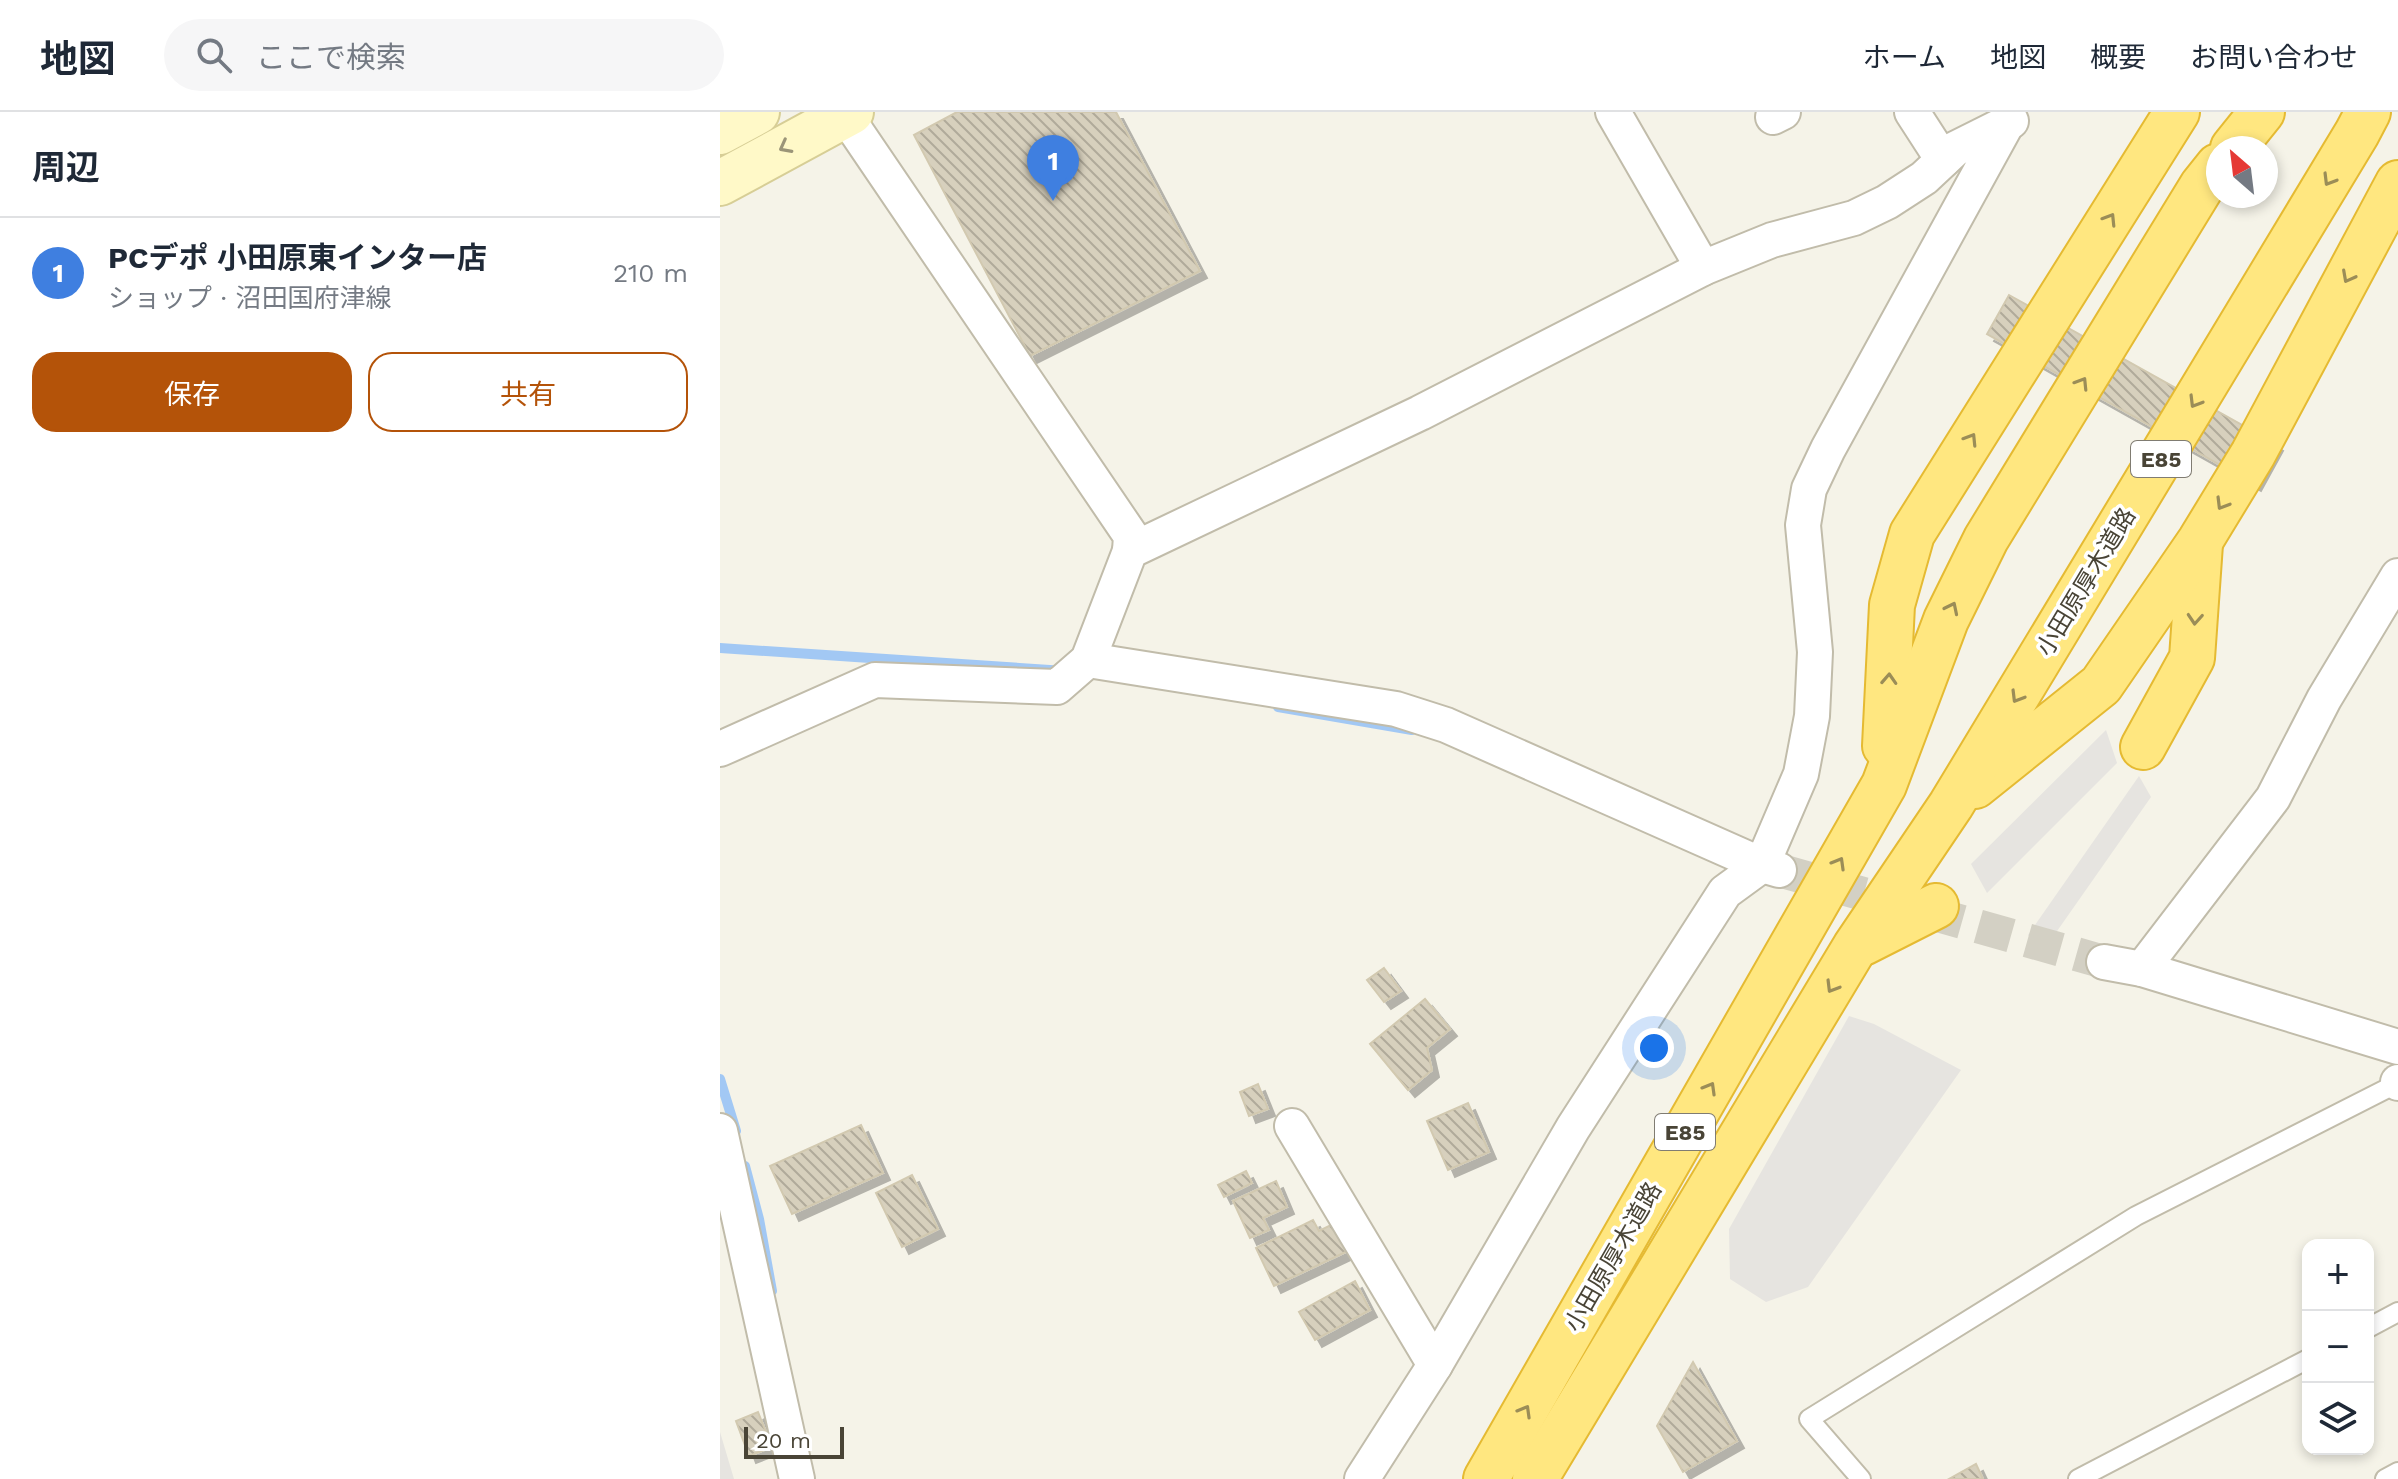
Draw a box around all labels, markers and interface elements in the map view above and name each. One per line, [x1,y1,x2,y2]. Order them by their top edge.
search box [164,19,724,91]
icon: search [192,33,236,77]
text: 地図 [40,37,116,81]
text: ここで検索 [256,40,406,75]
text: ホーム [1863,41,1946,74]
text: 地図 [1990,41,2046,74]
text: 概要 [2090,41,2146,74]
text: お問い合わせ [2190,41,2358,74]
pin: 1 [1027,135,1079,201]
north arrow [2206,136,2278,208]
one-way arrow [779,138,794,153]
text: 周辺 [32,147,100,187]
one-way arrow [2323,171,2339,186]
one-way arrow [2100,213,2115,228]
text: PCデポ 小田原東インター店 [108,240,487,275]
text: 1 [52,258,64,288]
text: 210 m [613,258,688,288]
one-way arrow [2342,268,2357,283]
text: ショップ · 沼田国府津線 [108,283,392,313]
button: 保存 [32,352,352,432]
button: 共有 [368,352,688,432]
one-way arrow [2072,377,2088,392]
one-way arrow [2189,393,2205,408]
one-way arrow [1962,433,1977,448]
road number: E85 [2131,441,2191,477]
one-way arrow [2217,495,2232,510]
street label: 小田原厚木道路 [2031,503,2141,661]
one-way arrow [1942,601,1958,616]
one-way arrow [2187,613,2204,626]
one-way arrow [1880,672,1897,685]
one-way arrow [2011,688,2027,703]
one-way arrow [1829,857,1845,872]
one-way arrow [1826,978,1841,993]
your location [1634,1028,1674,1068]
one-way arrow [1700,1083,1716,1097]
road number: E85 [1655,1114,1715,1150]
street label: 小田原厚木道路 [1559,1177,1667,1337]
map controls [2302,1239,2374,1455]
button: + [2302,1239,2374,1311]
button: − [2302,1311,2374,1383]
button: layers [2302,1383,2374,1455]
one-way arrow [1515,1405,1531,1420]
scale bar [744,1423,844,1459]
text: 20 m [756,1428,811,1453]

